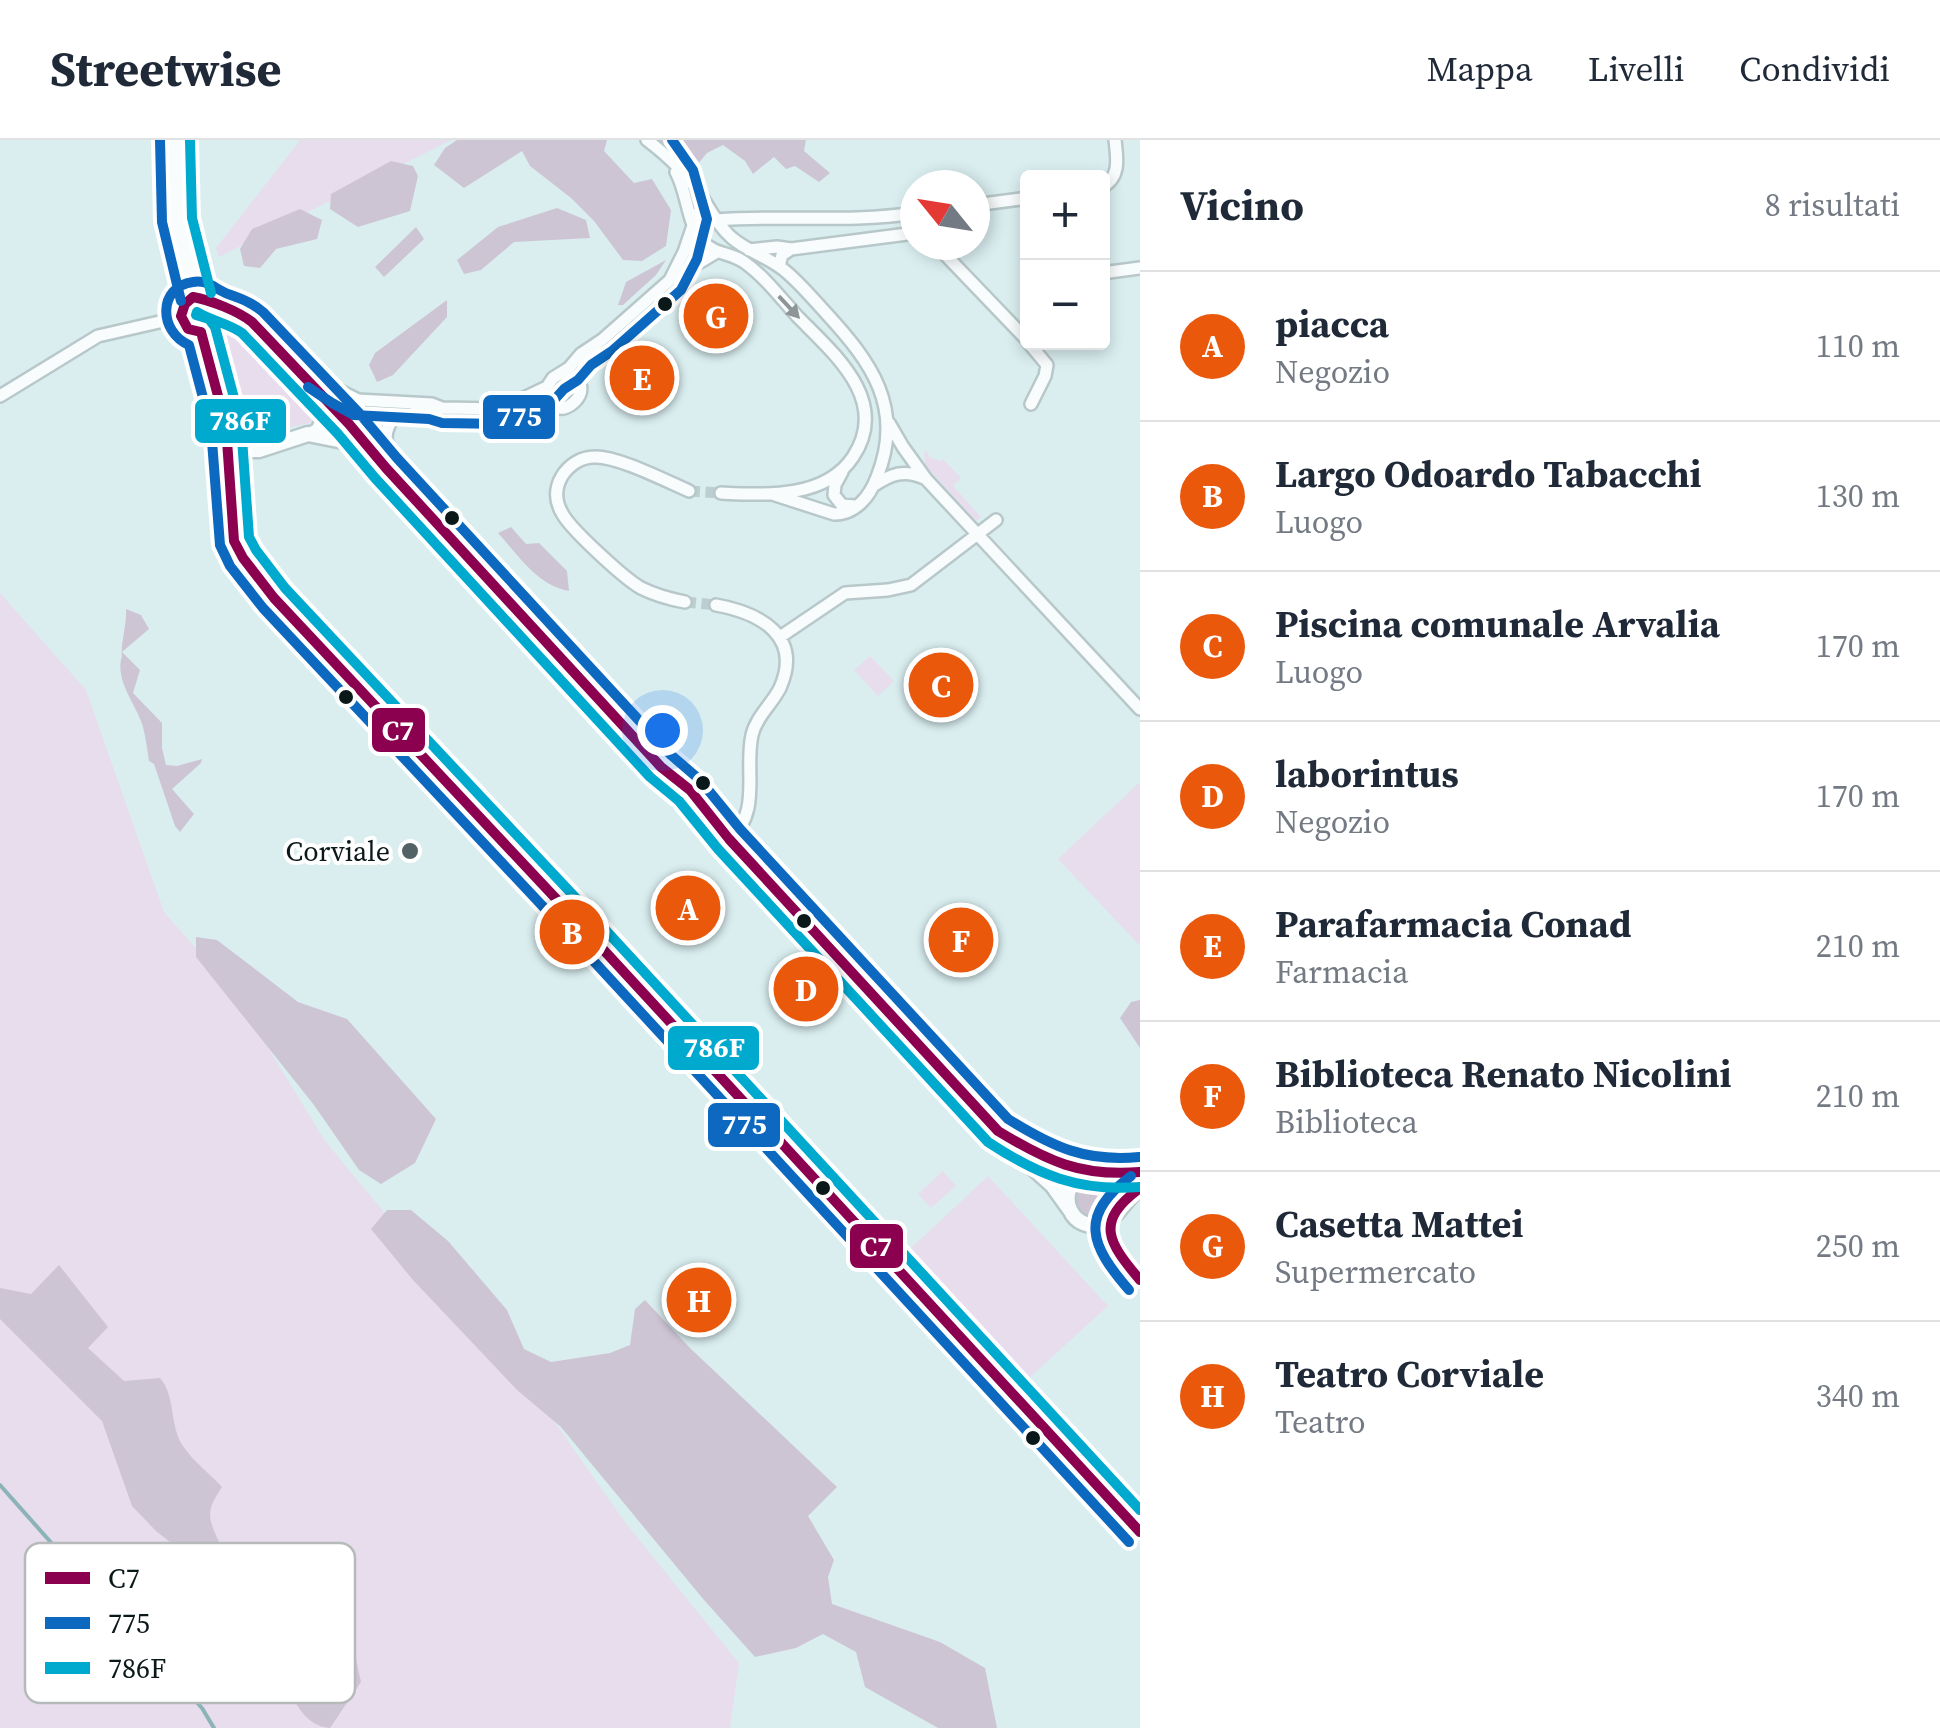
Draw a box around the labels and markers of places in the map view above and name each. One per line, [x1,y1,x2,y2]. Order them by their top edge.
pin: G [684,278,748,354]
unlabelled marker [655,294,675,314]
pin: E [610,340,674,416]
unlabelled marker [442,508,462,528]
pin: C [908,648,974,722]
unlabelled marker [336,687,356,707]
unlabelled marker [693,773,713,793]
place label: Corviale [285,832,390,870]
marker: Corviale [399,840,421,862]
pin: A [656,870,720,946]
pin: B [540,894,604,970]
pin: F [928,902,994,978]
unlabelled marker [794,911,814,931]
pin: D [774,952,838,1026]
unlabelled marker [813,1178,833,1198]
pin: H [666,1262,732,1338]
unlabelled marker [1023,1428,1043,1448]

